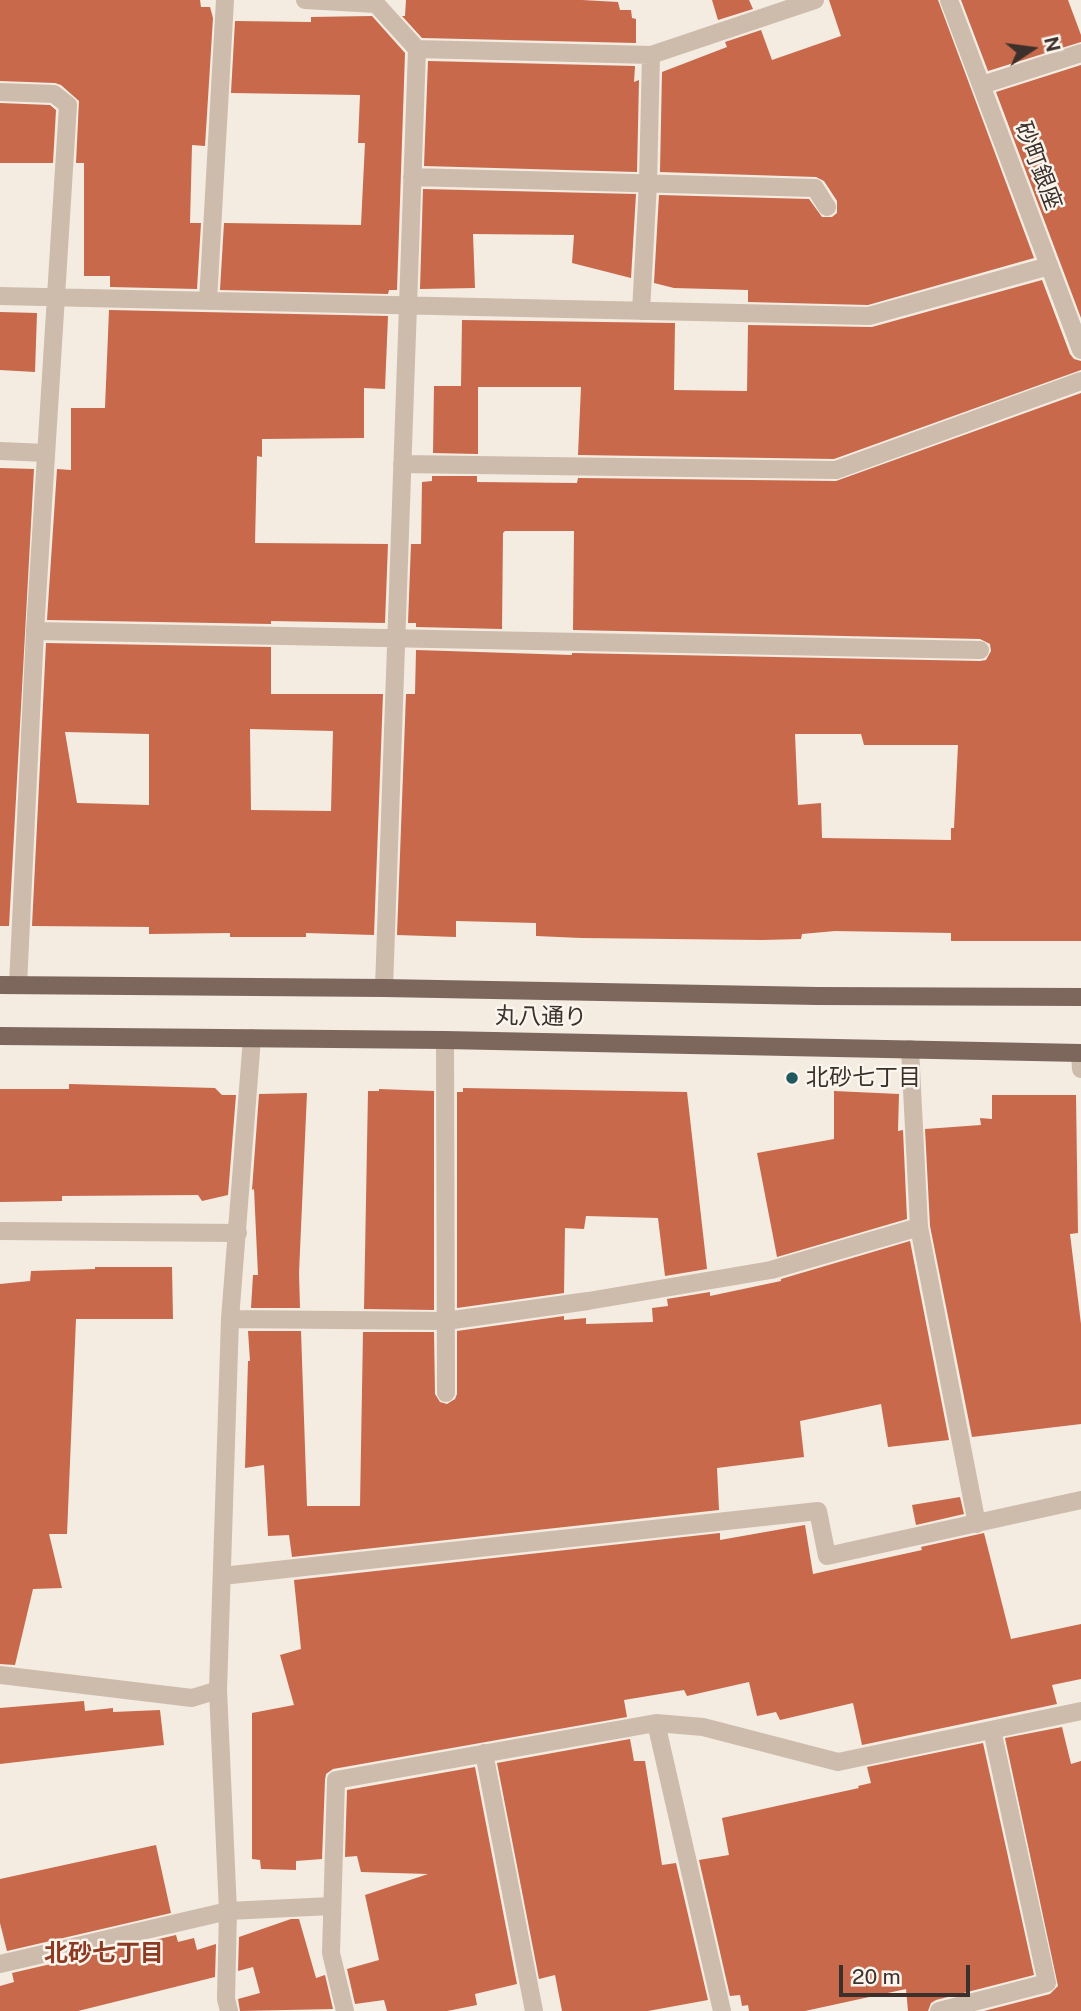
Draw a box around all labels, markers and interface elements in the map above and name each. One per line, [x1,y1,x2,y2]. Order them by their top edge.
north arrow [997,14,1067,84]
text: N [1040,35,1065,54]
street label: 砂町銀座 [1009,118,1067,214]
street label: 丸八通り [495,1002,587,1032]
place label: 北砂七丁目 [806,1064,921,1092]
marker: 北砂七丁目 [784,1070,800,1086]
district label: 北砂七丁目 [44,1940,164,1968]
scale bar [843,1952,974,1996]
text: 20 m [852,1964,901,1989]

